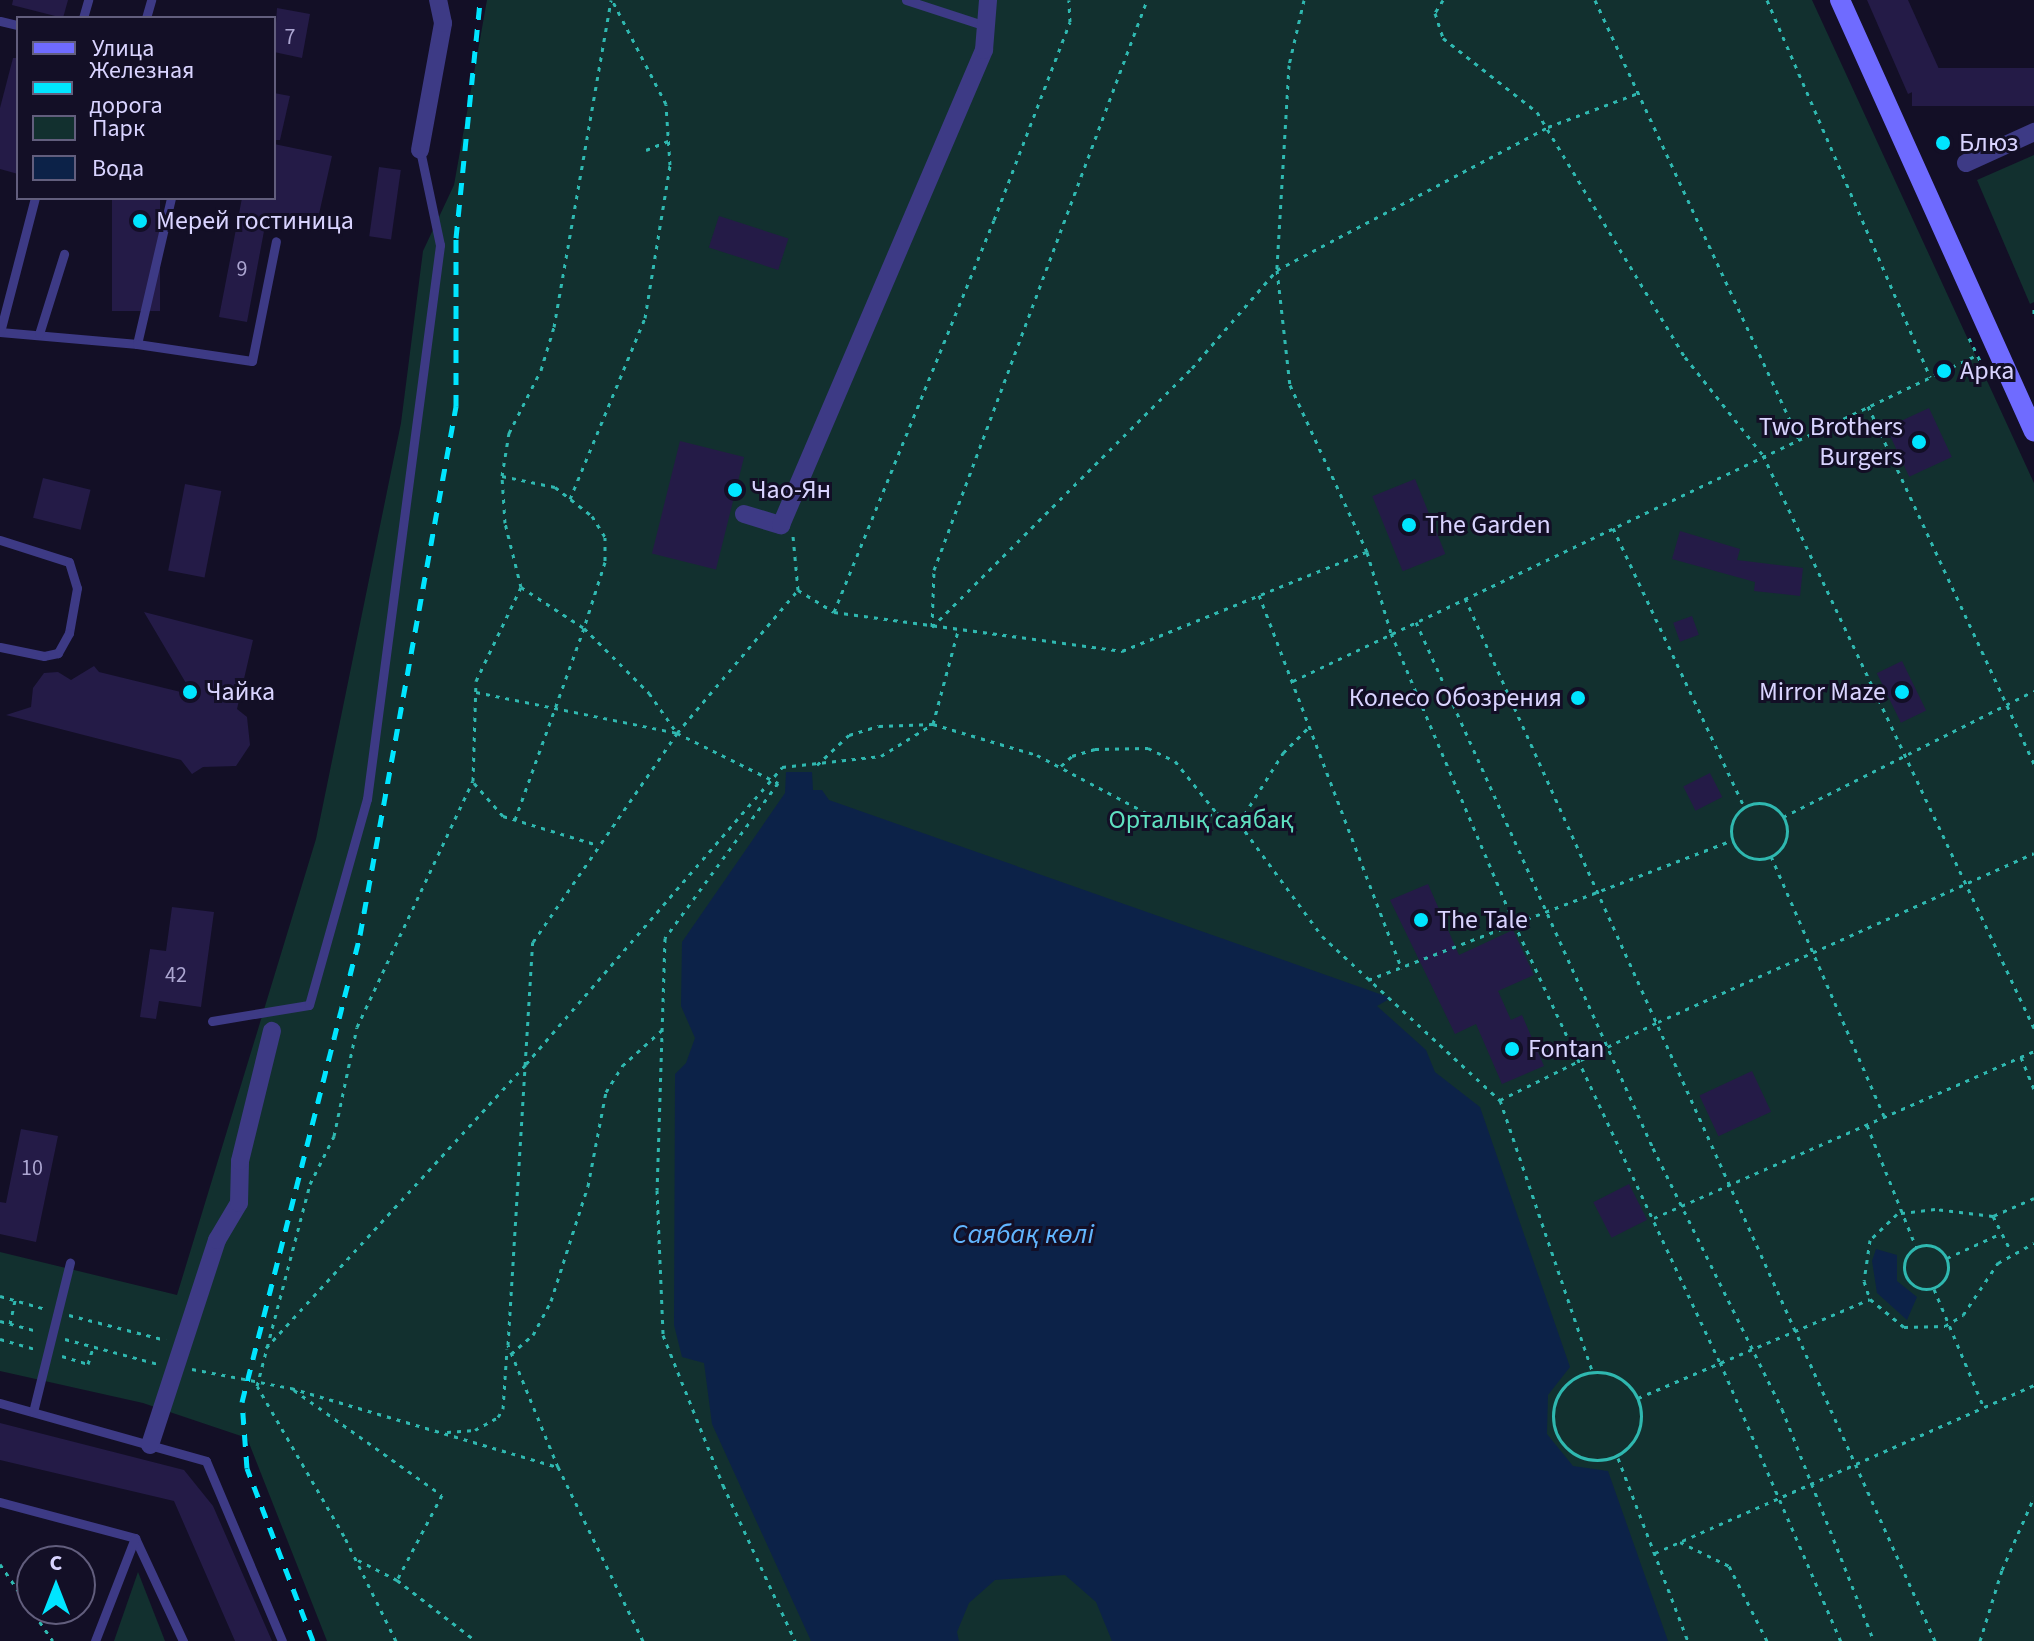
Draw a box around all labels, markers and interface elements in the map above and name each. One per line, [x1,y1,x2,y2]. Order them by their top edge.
legend [16,16,276,200]
house number: 7 [285,25,295,51]
text: Улица [92,31,154,66]
text: Железная дорога [89,53,194,123]
text: Парк [92,111,145,146]
place label: Блюз [1959,127,2018,159]
marker: Блюз [1934,134,1952,152]
text: Вода [92,151,144,186]
place label: Мерей гостиница [156,205,354,237]
marker: Мерей гостиница [131,212,149,230]
house number: 9 [237,257,247,283]
place label: Арка [1960,355,2014,387]
marker: Арка [1935,362,1953,380]
place label: Two Brothers Burgers [1759,411,1903,472]
marker: Two Brothers Burgers [1910,433,1928,451]
place label: Чао-Ян [751,474,831,506]
marker: Чао-Ян [726,481,744,499]
place label: The Garden [1425,509,1551,541]
marker: The Garden [1400,516,1418,534]
place label: Чайка [206,676,275,708]
place label: Mirror Maze [1759,676,1886,708]
place label: Колесо Обозрения [1349,682,1562,714]
marker: Чайка [181,683,199,701]
marker: Mirror Maze [1893,683,1911,701]
marker: Колесо Обозрения [1569,689,1587,707]
park label: Орталық саябақ [1108,804,1294,836]
place label: The Tale [1437,904,1528,936]
marker: The Tale [1412,911,1430,929]
house number: 42 [165,963,187,989]
place label: Fontan [1528,1033,1604,1065]
marker: Fontan [1503,1040,1521,1058]
house number: 10 [21,1156,43,1182]
water label: Саябақ көлі [952,1217,1094,1251]
north arrow [16,1545,96,1625]
text: С [50,1547,62,1579]

